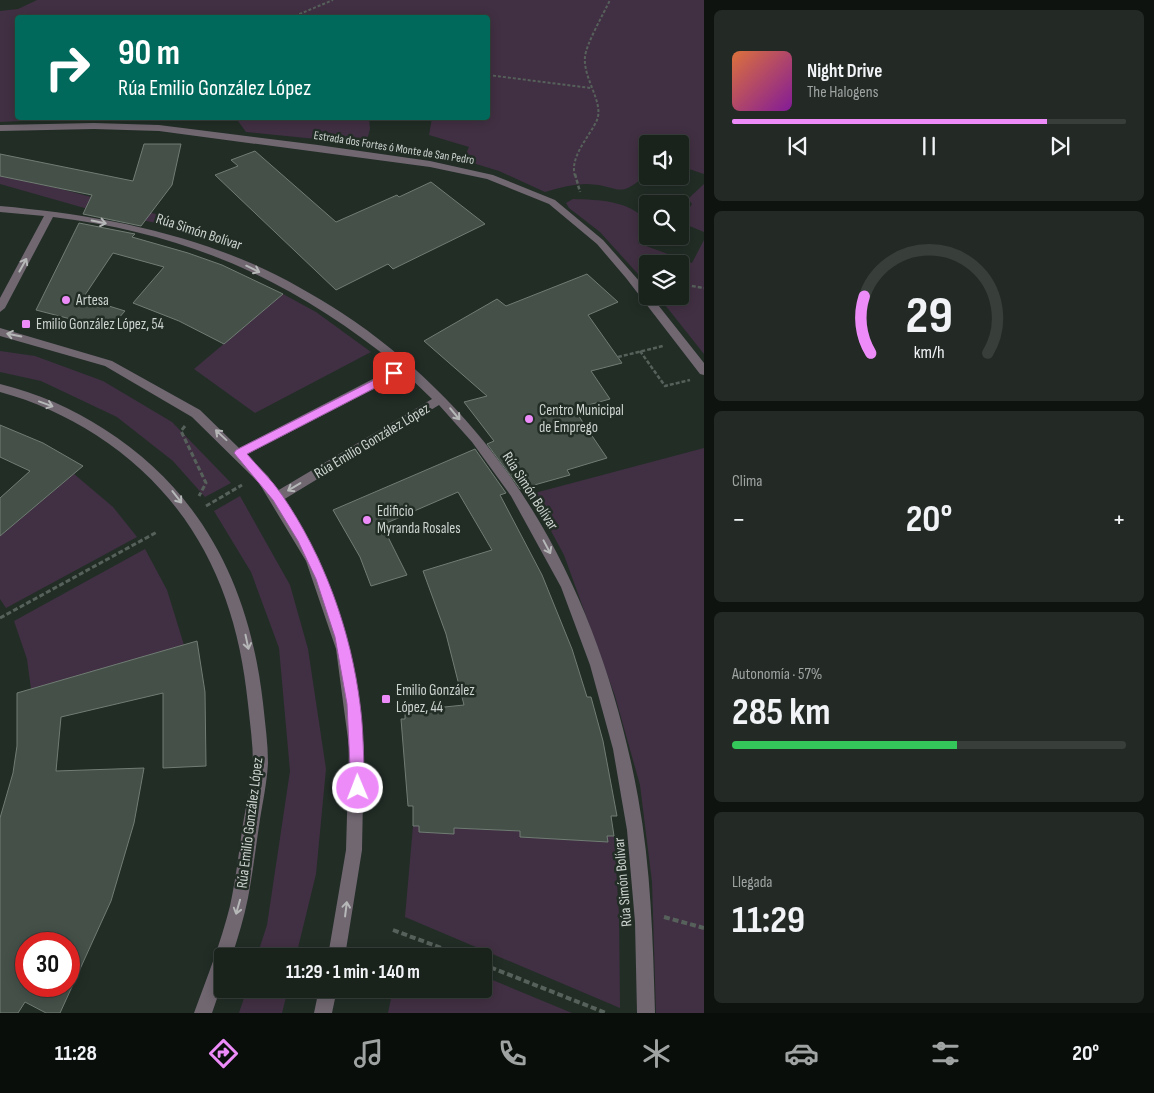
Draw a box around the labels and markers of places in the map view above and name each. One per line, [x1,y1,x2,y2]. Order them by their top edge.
place label: Artesa [75,291,109,310]
marker: Artesa [60,294,72,306]
place label: Emilio González López, 54 [36,315,164,334]
marker: Emilio González López, 54 [20,318,32,330]
pin [373,352,415,394]
place label: Centro Municipal de Emprego [539,401,624,437]
marker: Centro Municipal de Emprego [523,413,535,425]
place label: Edificio Myranda Rosales [377,502,461,538]
marker: Edificio Myranda Rosales [361,514,373,526]
place label: Emilio González López, 44 [396,681,475,717]
marker: Emilio González López, 44 [380,693,392,705]

